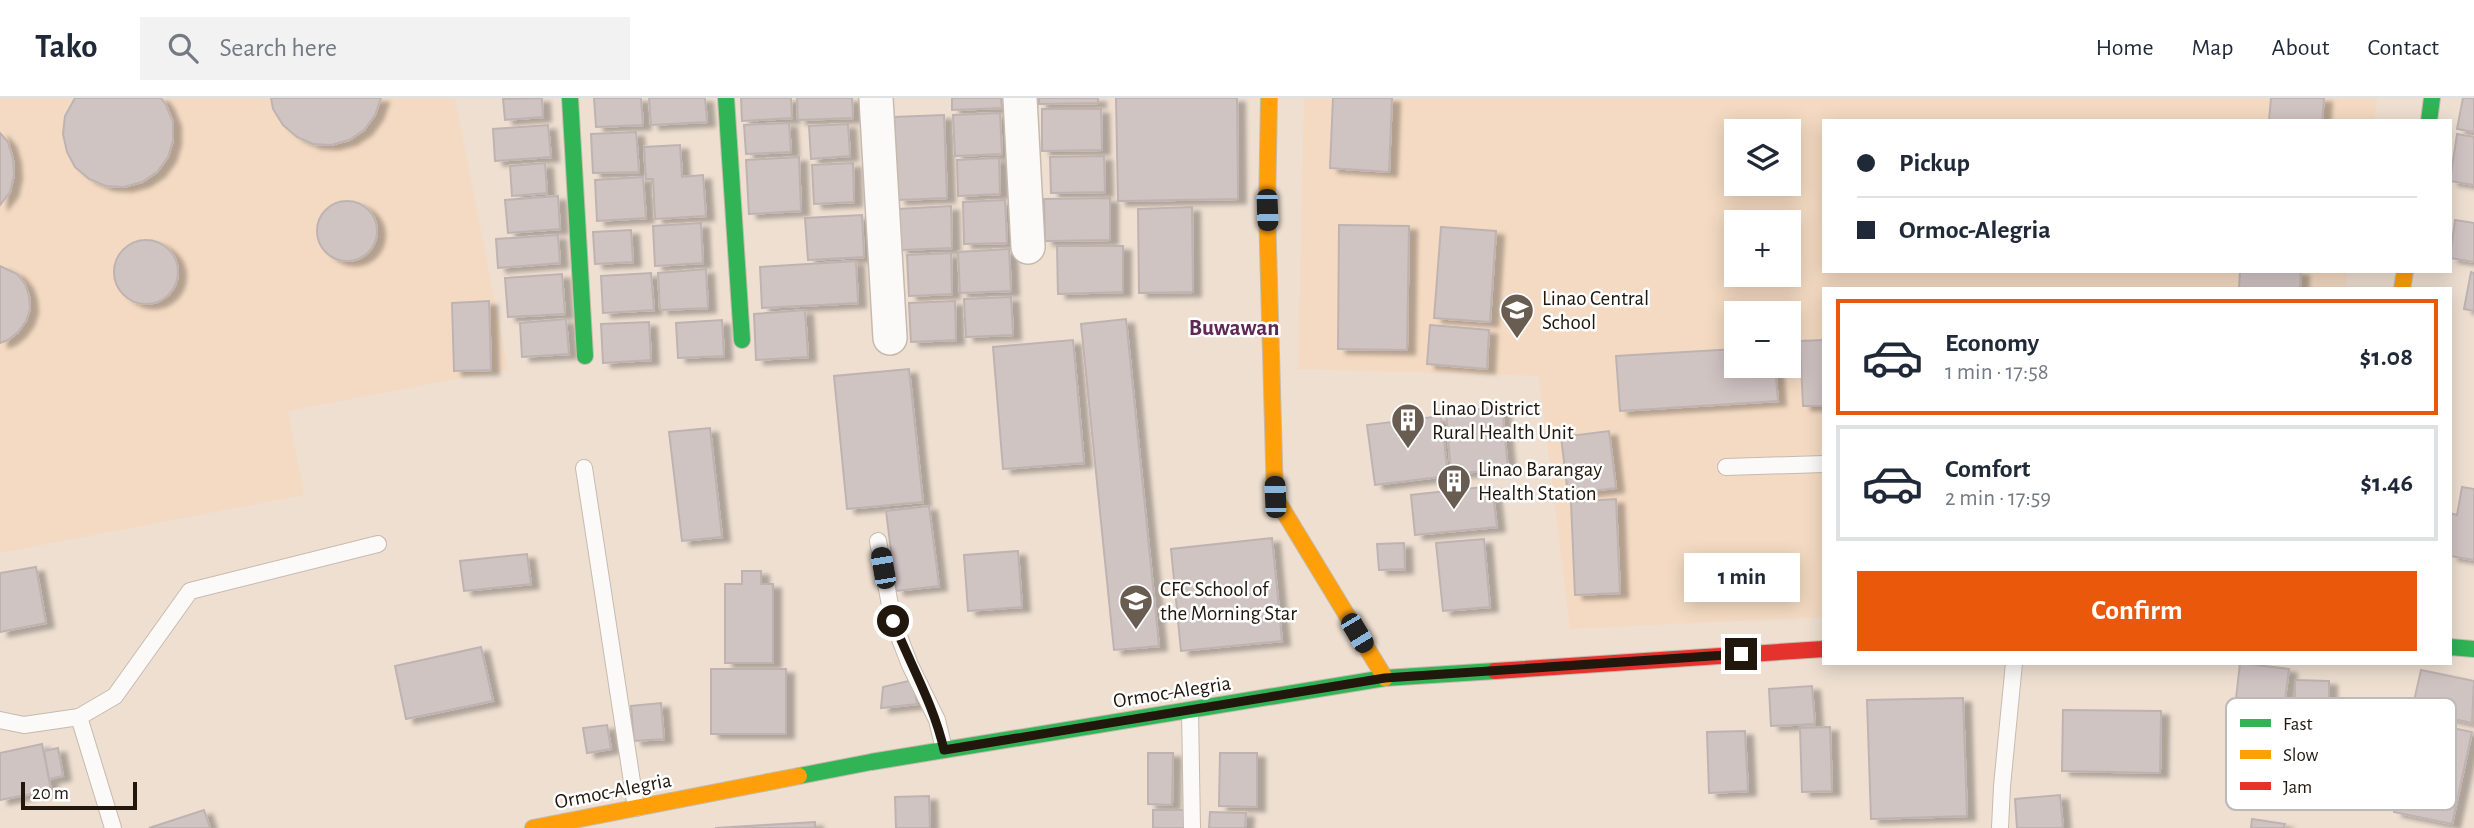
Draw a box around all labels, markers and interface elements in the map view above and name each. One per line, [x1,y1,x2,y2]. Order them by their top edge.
search box [140,17,630,80]
icon: search [164,29,202,67]
text: Tako [35,31,98,64]
text: Search here [220,35,337,61]
text: Home [2096,36,2154,60]
text: Map [2192,36,2234,60]
text: About [2272,36,2329,60]
text: Contact [2367,36,2439,60]
map controls [1724,119,1801,378]
button: layers [1724,119,1801,196]
text: Pickup [1899,150,1970,176]
car [1256,189,1279,231]
button: + [1724,210,1801,287]
text: Ormoc-Alegria [1899,217,2051,243]
place label: Linao Central School [1542,288,1649,333]
school or university icon: Linao Central School [1498,291,1536,340]
button: − [1724,301,1801,378]
district label: Buwawan [1189,317,1279,340]
icon: car [1861,326,1924,389]
text: Economy [1945,330,2039,356]
text: $1.08 [2360,344,2413,370]
text: 1 min · 17:58 [1945,361,2049,384]
place label: Linao District Rural Health Unit [1432,398,1574,443]
building icon: Linao District Rural Health Unit [1389,401,1427,450]
icon: car [1861,452,1924,515]
text: Comfort [1945,456,2030,482]
place label: Linao Barangay Health Station [1478,459,1602,504]
building icon: Linao Barangay Health Station [1435,462,1473,511]
text: $1.46 [2360,470,2413,496]
car [1264,476,1287,518]
text: 2 min · 17:59 [1945,487,2051,510]
car [870,545,897,591]
callout: 1 min [1683,552,1799,602]
text: 1 min [1718,566,1766,589]
button: Confirm [1857,571,2417,651]
place label: CFC School of the Morning Star [1160,579,1297,624]
school or university icon: CFC School of the Morning Star [1117,582,1155,631]
route start [877,605,909,637]
car [1338,610,1377,656]
route end [1725,638,1757,670]
street label: Ormoc-Alegria [1112,672,1233,712]
legend [2226,698,2456,810]
text: Fast [2283,715,2313,734]
text: Slow [2283,746,2319,765]
street label: Ormoc-Alegria [553,769,674,813]
text: Jam [2283,778,2312,797]
scale bar [21,779,136,811]
text: 20 m [32,784,69,803]

